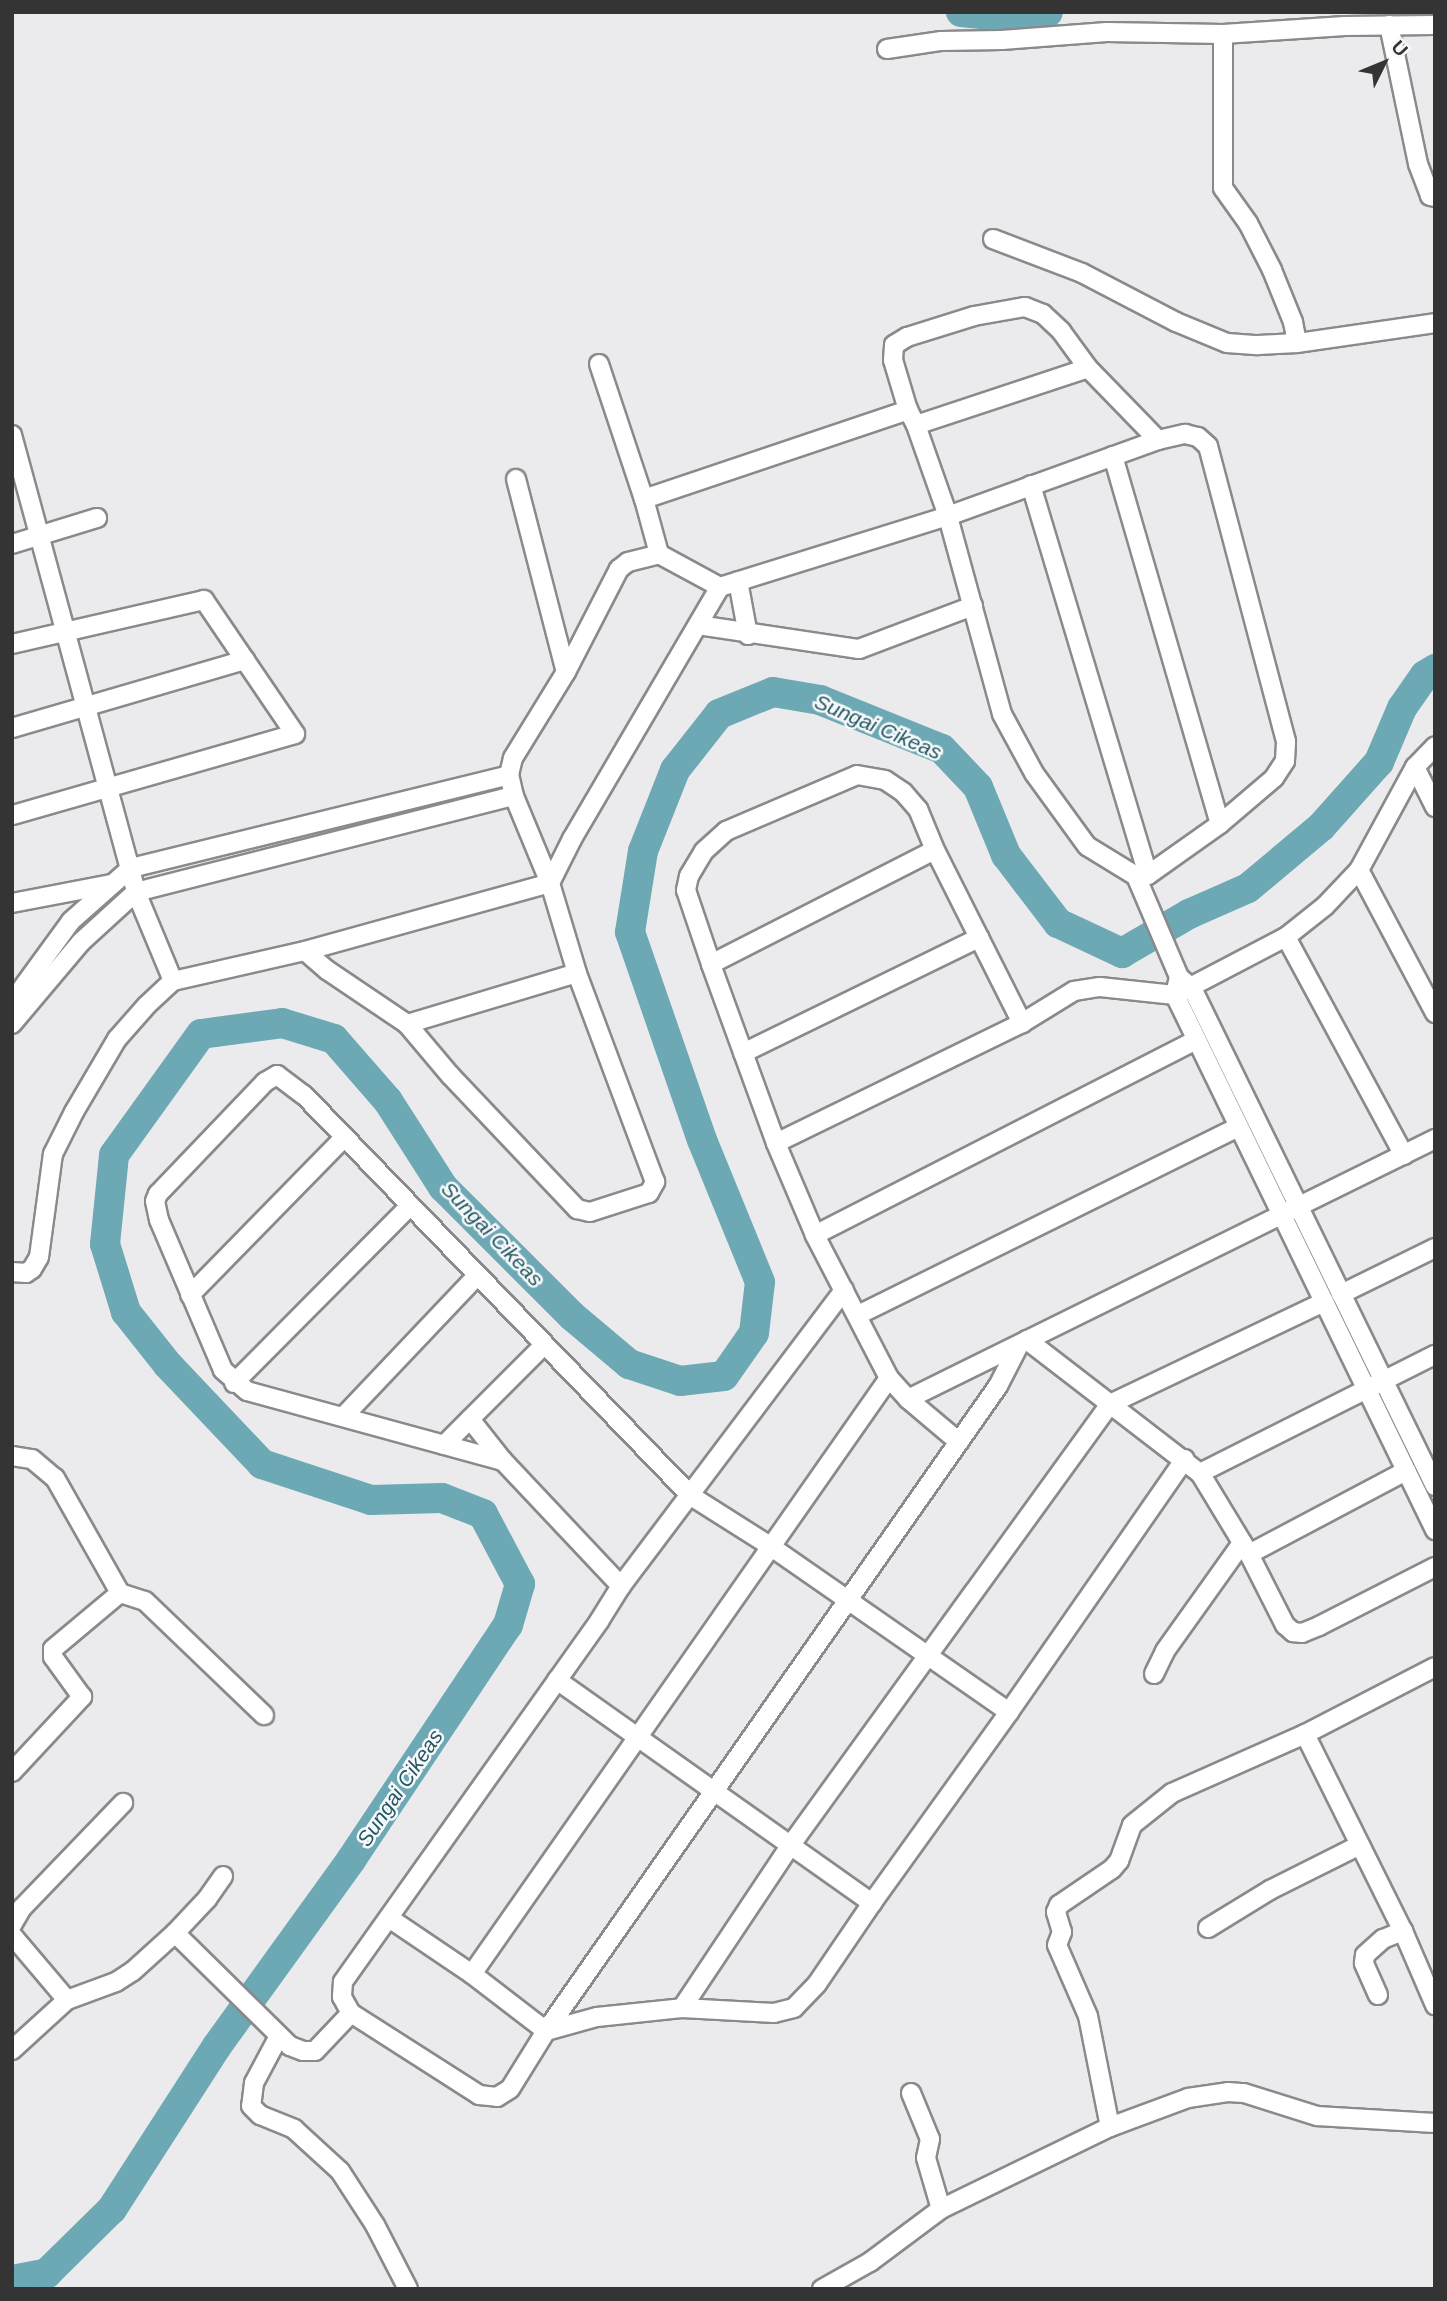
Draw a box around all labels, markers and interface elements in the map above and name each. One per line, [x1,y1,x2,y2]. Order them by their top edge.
north arrow [1349,28,1419,98]
text: U [1387,36,1412,61]
water label: Sungai Cikeas [811,689,945,765]
water label: Sungai Cikeas [436,1177,548,1291]
water label: Sungai Cikeas [352,1725,448,1851]

